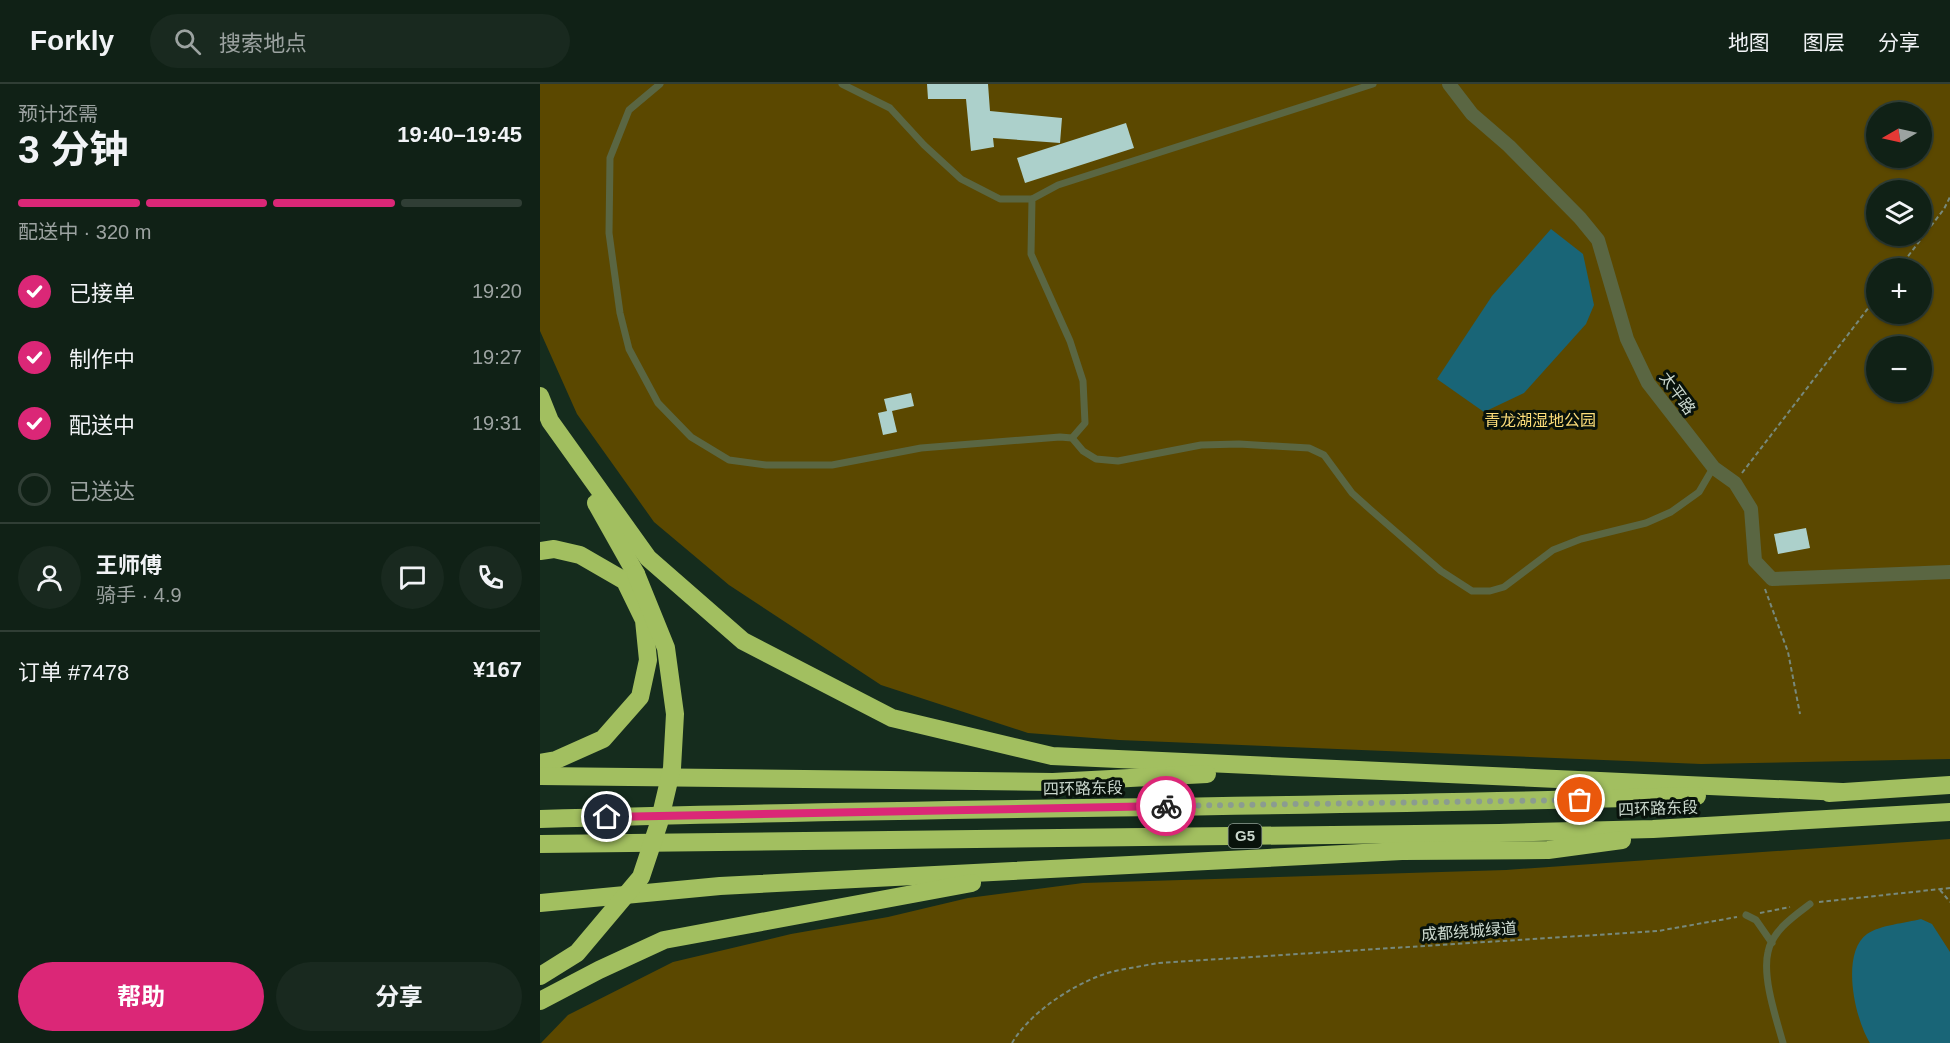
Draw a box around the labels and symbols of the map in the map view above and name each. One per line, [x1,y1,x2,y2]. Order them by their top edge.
north arrow [1866,102,1932,168]
street label: 太平路 [1657,369,1699,418]
park label: 青龙湖湿地公园 [1484,412,1596,429]
pin [1554,774,1605,825]
courier [1136,776,1196,836]
street label: 四环路东段 [1043,779,1123,798]
pin [581,791,632,842]
street label: 四环路东段 [1618,799,1698,818]
road number: G5 [1228,824,1262,848]
street label: 成都绕城绿道 [1421,920,1518,943]

